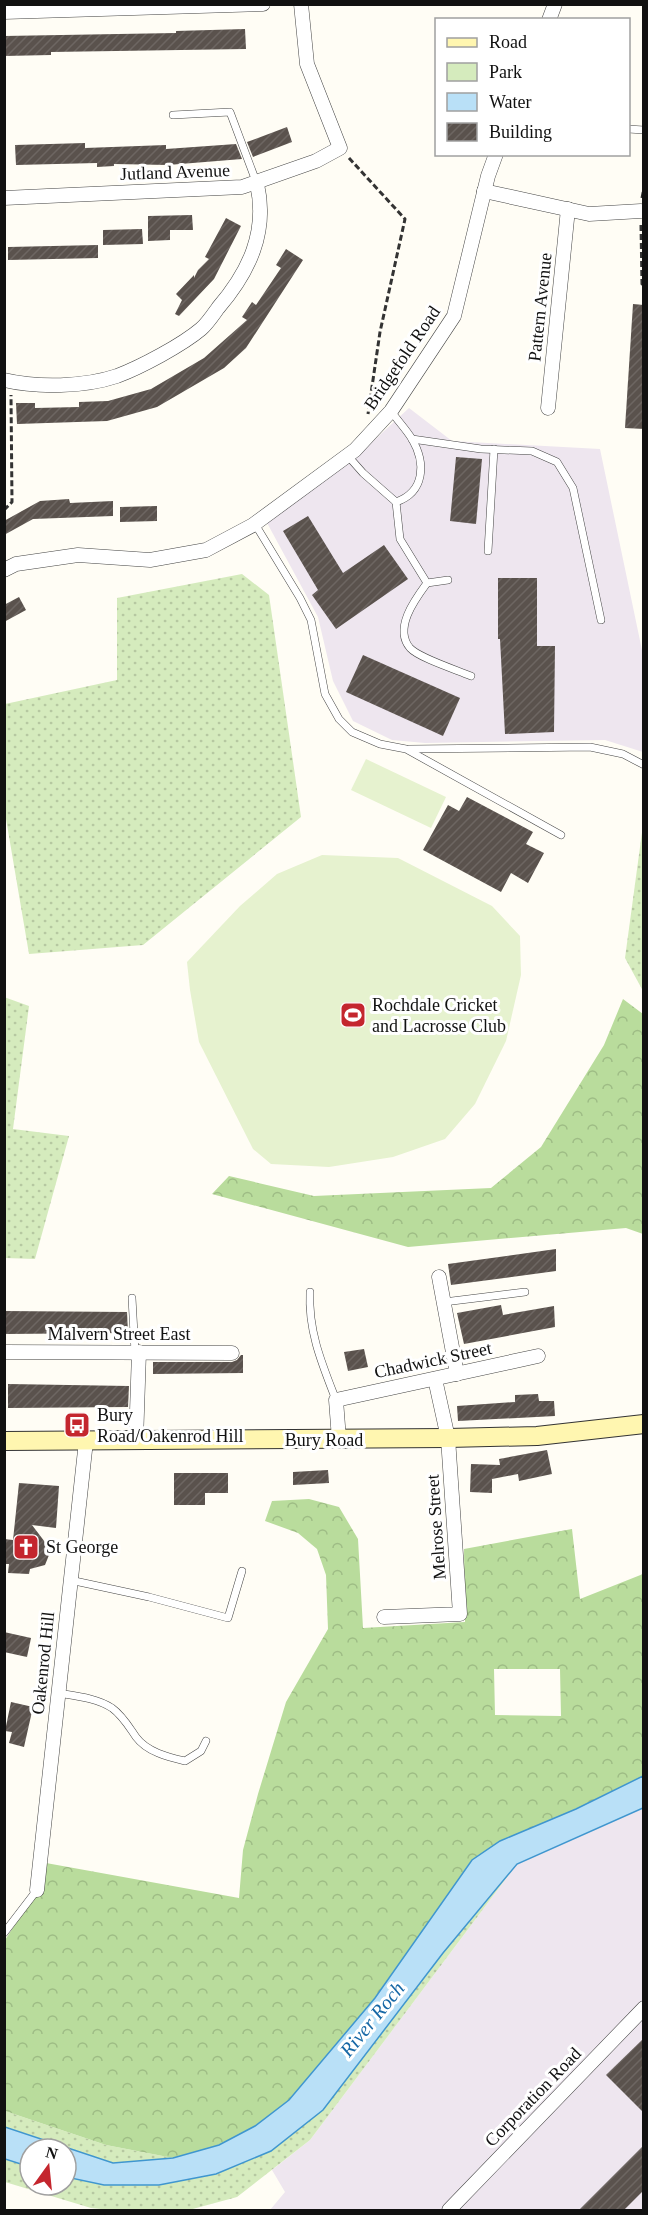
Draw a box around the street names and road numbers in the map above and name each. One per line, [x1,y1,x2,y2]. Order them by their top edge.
street label: Jutland Avenue [120,160,230,184]
street label: Pattern Avenue [524,252,556,362]
street label: Bridgefold Road [360,302,444,414]
street label: Malvern Street East [48,1324,190,1344]
street label: Chadwick Street [372,1338,494,1382]
street label: Bury Road [285,1430,363,1450]
street label: Melrose Street [422,1474,450,1580]
street label: Oakenrod Hill [28,1610,58,1716]
street label: Corporation Road [481,2043,585,2151]

